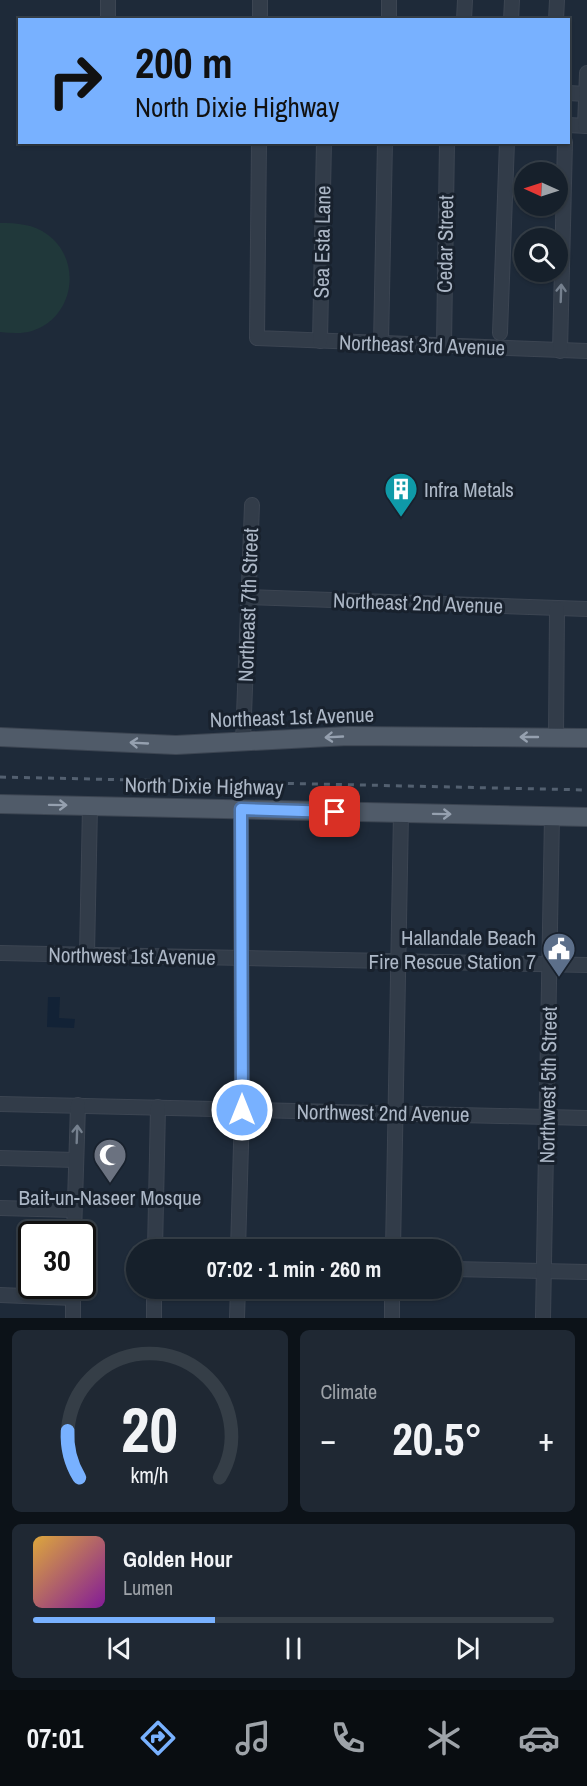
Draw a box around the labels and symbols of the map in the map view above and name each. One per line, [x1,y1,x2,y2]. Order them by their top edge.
north arrow [514,162,568,216]
street label: Sea Esta Lane [307,185,337,299]
street label: Cedar Street [430,195,460,293]
one-way arrow [556,283,567,303]
street label: Northeast 3rd Avenue [338,328,506,362]
building icon: Infra Metals [383,471,419,518]
place label: Infra Metals [424,475,514,504]
street label: Northeast 7th Street [231,527,265,683]
street label: Northeast 2nd Avenue [332,586,504,620]
street label: Northeast 1st Avenue [209,700,375,734]
one-way arrow [324,731,344,742]
one-way arrow [519,731,539,743]
one-way arrow [129,738,149,749]
street label: North Dixie Highway [124,770,284,802]
pin [309,786,360,837]
one-way arrow [48,799,68,811]
one-way arrow [432,808,452,820]
place label: Hallandale Beach Fire Rescue Station 7 [368,923,536,976]
public building icon: Hallandale Beach Fire Rescue Station 7 [541,931,577,978]
street label: Northwest 1st Avenue [48,940,216,972]
street label: Northwest 5th Street [532,1006,564,1164]
position arrow [210,1078,274,1142]
street label: Northwest 2nd Avenue [296,1097,470,1129]
one-way arrow [72,1125,83,1145]
mosque icon: Bait-un-Naseer Mosque [92,1137,128,1184]
place label: Bait-un-Naseer Mosque [19,1183,201,1212]
speed limit sign: 30 [18,1221,96,1299]

